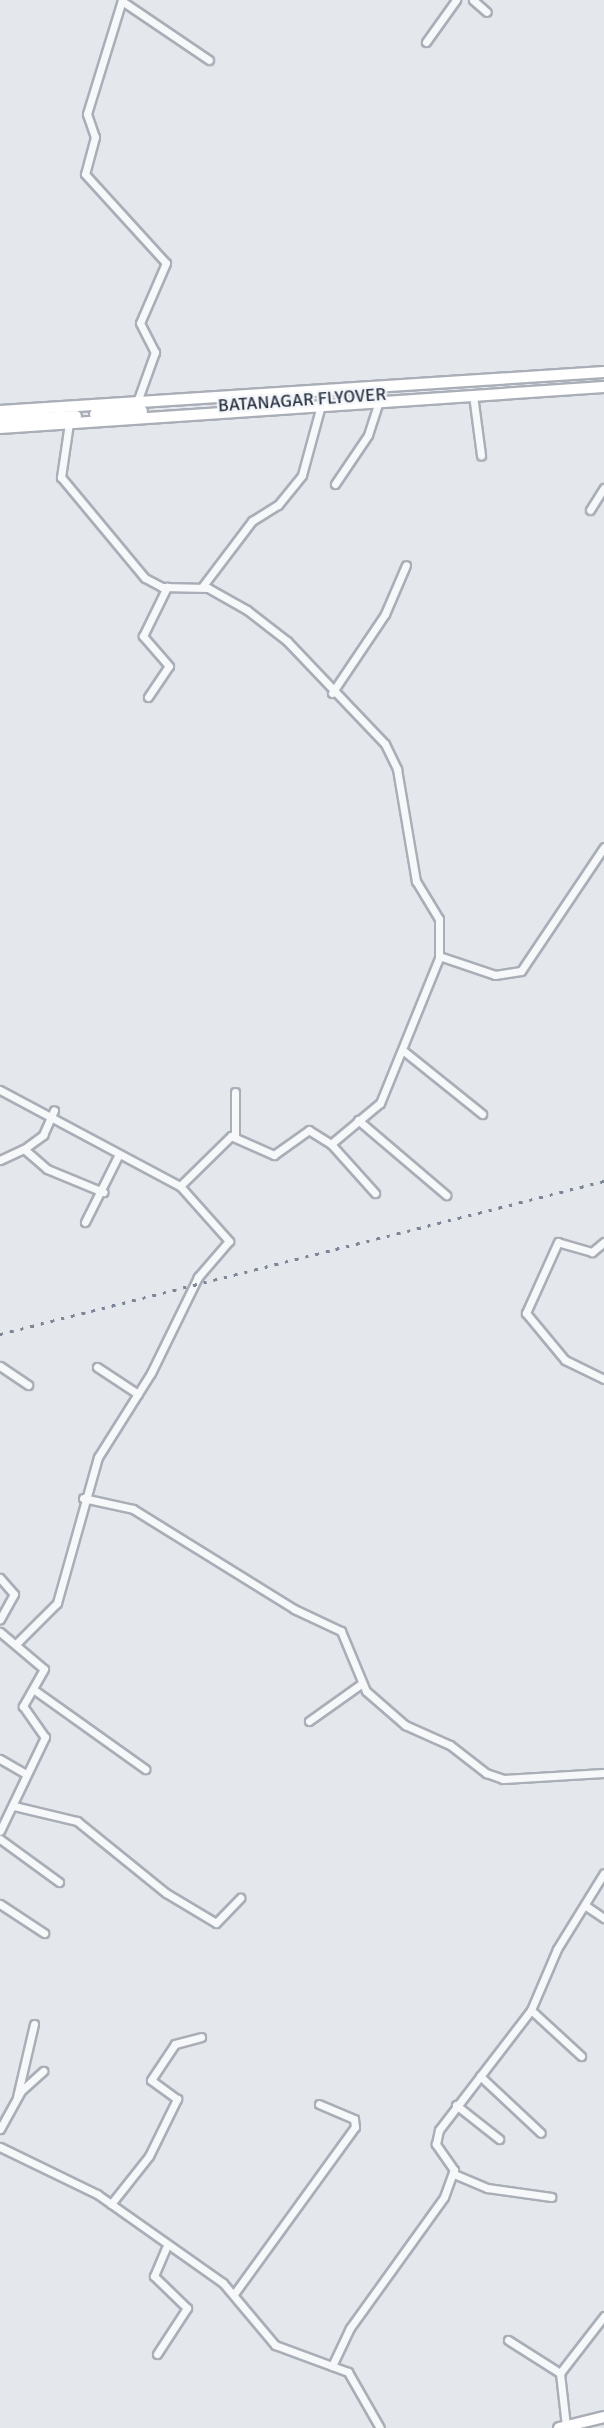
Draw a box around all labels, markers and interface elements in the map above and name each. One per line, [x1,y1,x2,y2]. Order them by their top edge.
street label: BATANAGAR FLYOVER [217,383,387,417]

